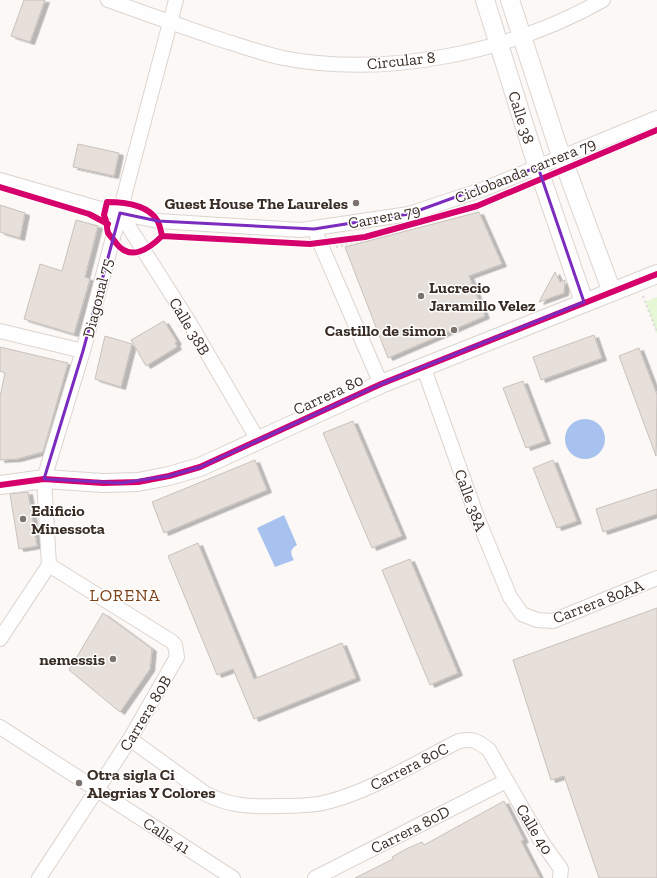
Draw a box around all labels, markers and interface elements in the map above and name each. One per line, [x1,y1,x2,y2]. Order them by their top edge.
street label: Circular 8 [366,47,436,74]
street label: Calle 38 [504,89,539,146]
street label: Ciclobanda carrera 79 [452,133,598,207]
place label: Guest House The Laureles [164,194,348,213]
marker: Guest House The Laureles [351,198,361,208]
street label: Carrera 79 [346,200,422,233]
street label: Diagonal 75 [78,257,116,340]
place label: Lucrecio Jaramillo Velez [429,278,536,315]
marker: Lucrecio Jaramillo Velez [416,291,426,301]
street label: Calle 38B [165,294,214,359]
place label: Castillo de simon [325,321,447,340]
marker: Castillo de simon [449,325,459,335]
street label: Carrera 80 [290,370,366,419]
street label: Calle 38A [451,467,491,534]
place label: Edificio Minessota [31,501,105,538]
marker: Edificio Minessota [18,514,28,524]
street label: Carrera 80AA [550,575,647,627]
district label: LORENA [89,585,161,605]
place label: nemessis [39,650,105,669]
marker: nemessis [108,654,118,664]
street label: Carrera 80B [116,672,176,754]
street label: Carrera 80C [367,739,452,794]
place label: Otra sigla Ci Alegrias Y Colores [87,765,216,802]
marker: Otra sigla Ci Alegrias Y Colores [74,778,84,788]
street label: Carrera 80D [368,801,453,857]
street label: Calle 40 [512,801,557,858]
street label: Calle 41 [140,813,194,858]

